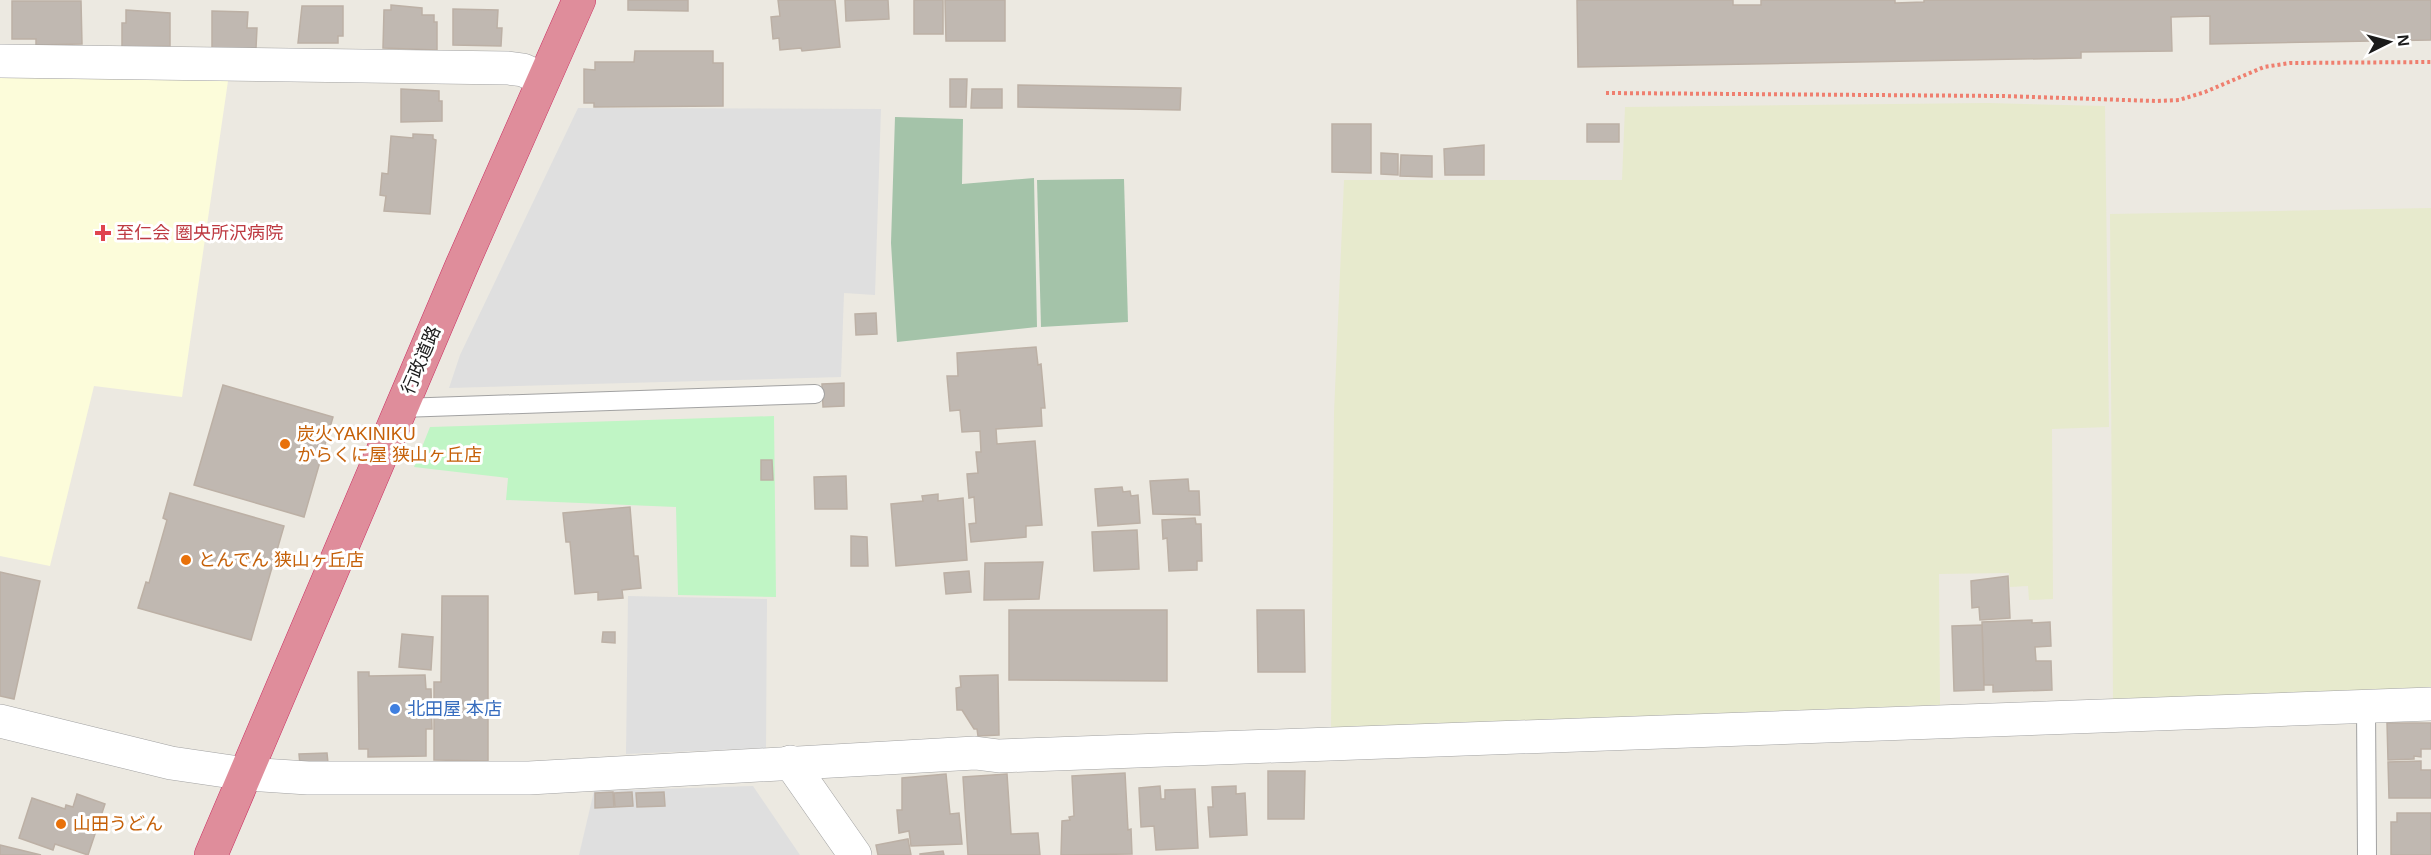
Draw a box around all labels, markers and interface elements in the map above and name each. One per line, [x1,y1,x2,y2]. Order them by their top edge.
north arrow [2359,12,2419,72]
text: N [2394,34,2412,47]
place label: 至仁会 圏央所沢病院 [116,223,283,243]
marker: 至仁会 圏央所沢病院 [94,224,112,242]
street label: 行政道路 [398,323,444,397]
place label: 炭火YAKINIKU からくに屋 狭山ヶ丘店 [297,424,482,465]
marker: 炭火YAKINIKU からくに屋 狭山ヶ丘店 [278,437,292,451]
place label: とんでん 狭山ヶ丘店 [198,550,364,570]
marker: とんでん 狭山ヶ丘店 [179,553,193,567]
place label: 北田屋 本店 [407,699,502,719]
marker: 北田屋 本店 [388,702,402,716]
place label: 山田うどん [73,814,163,834]
marker: 山田うどん [54,817,68,831]

